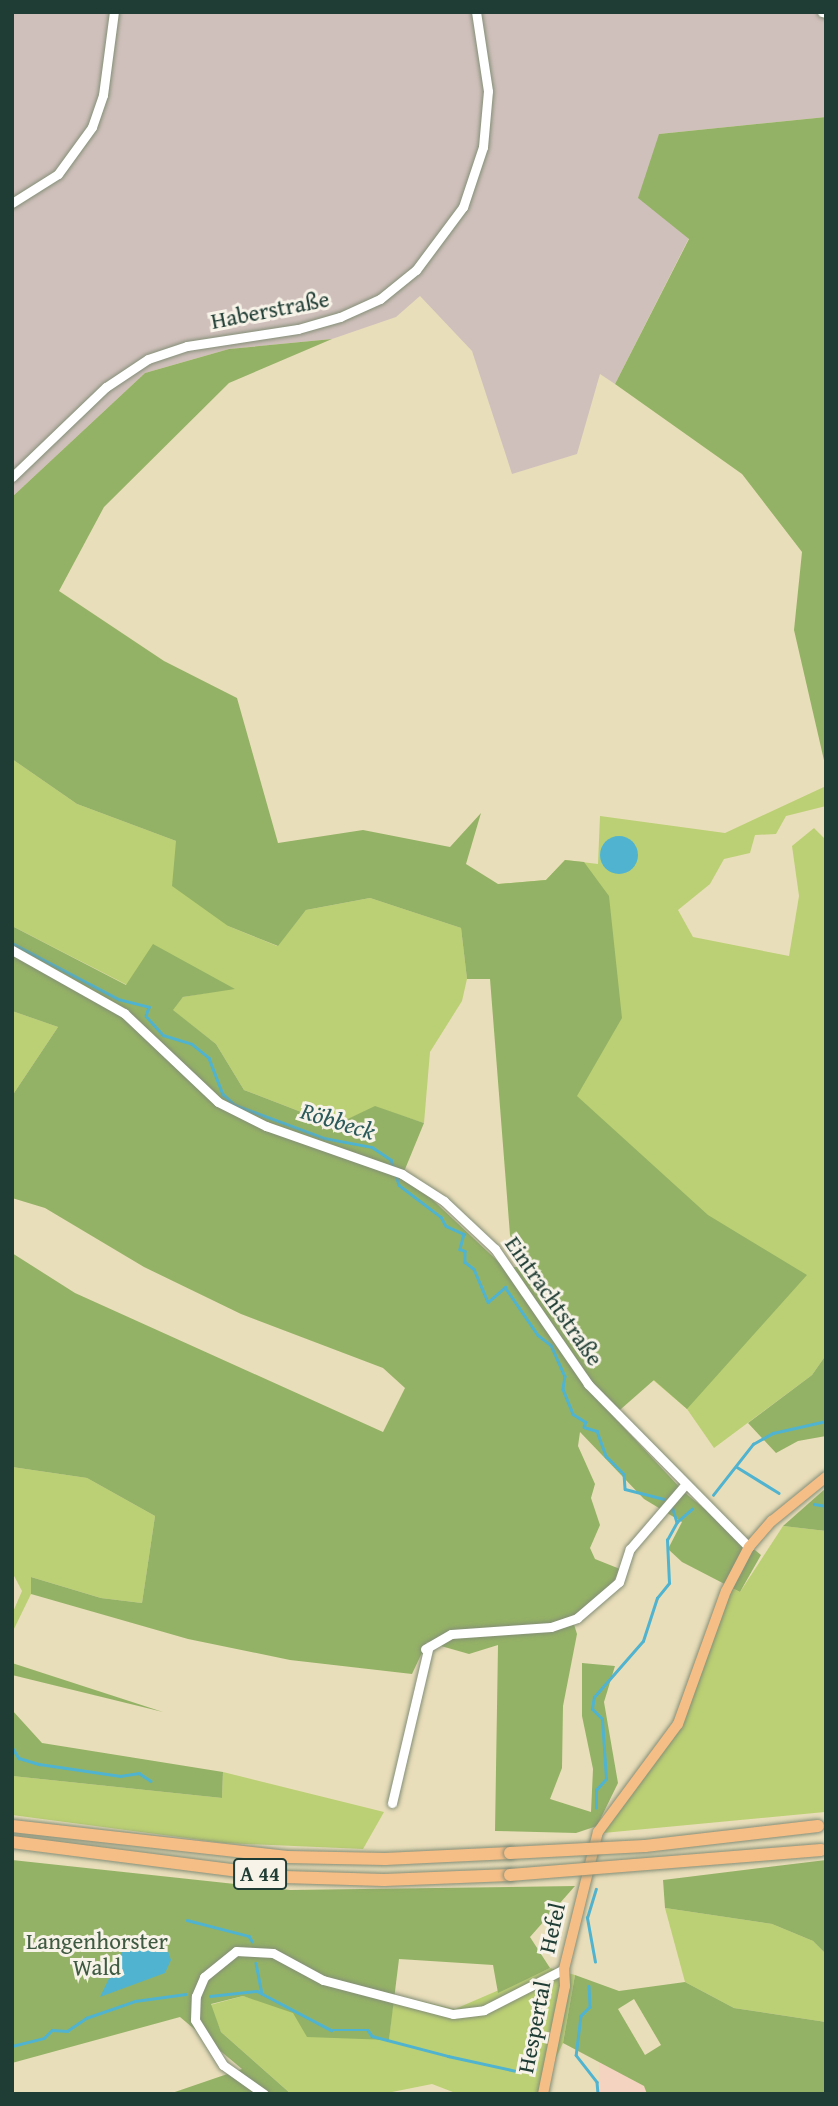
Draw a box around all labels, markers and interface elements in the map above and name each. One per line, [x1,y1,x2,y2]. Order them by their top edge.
street label: Haberstraße [208,285,332,335]
water label: Röbbeck [297,1096,379,1146]
street label: Eintrachtstraße [499,1231,609,1371]
road number: A 44 [232,1856,288,1892]
street label: Hefel [533,1900,571,1956]
park label: Langenhorster Wald [26,1927,168,1981]
street label: Hespertal [512,1979,556,2075]

